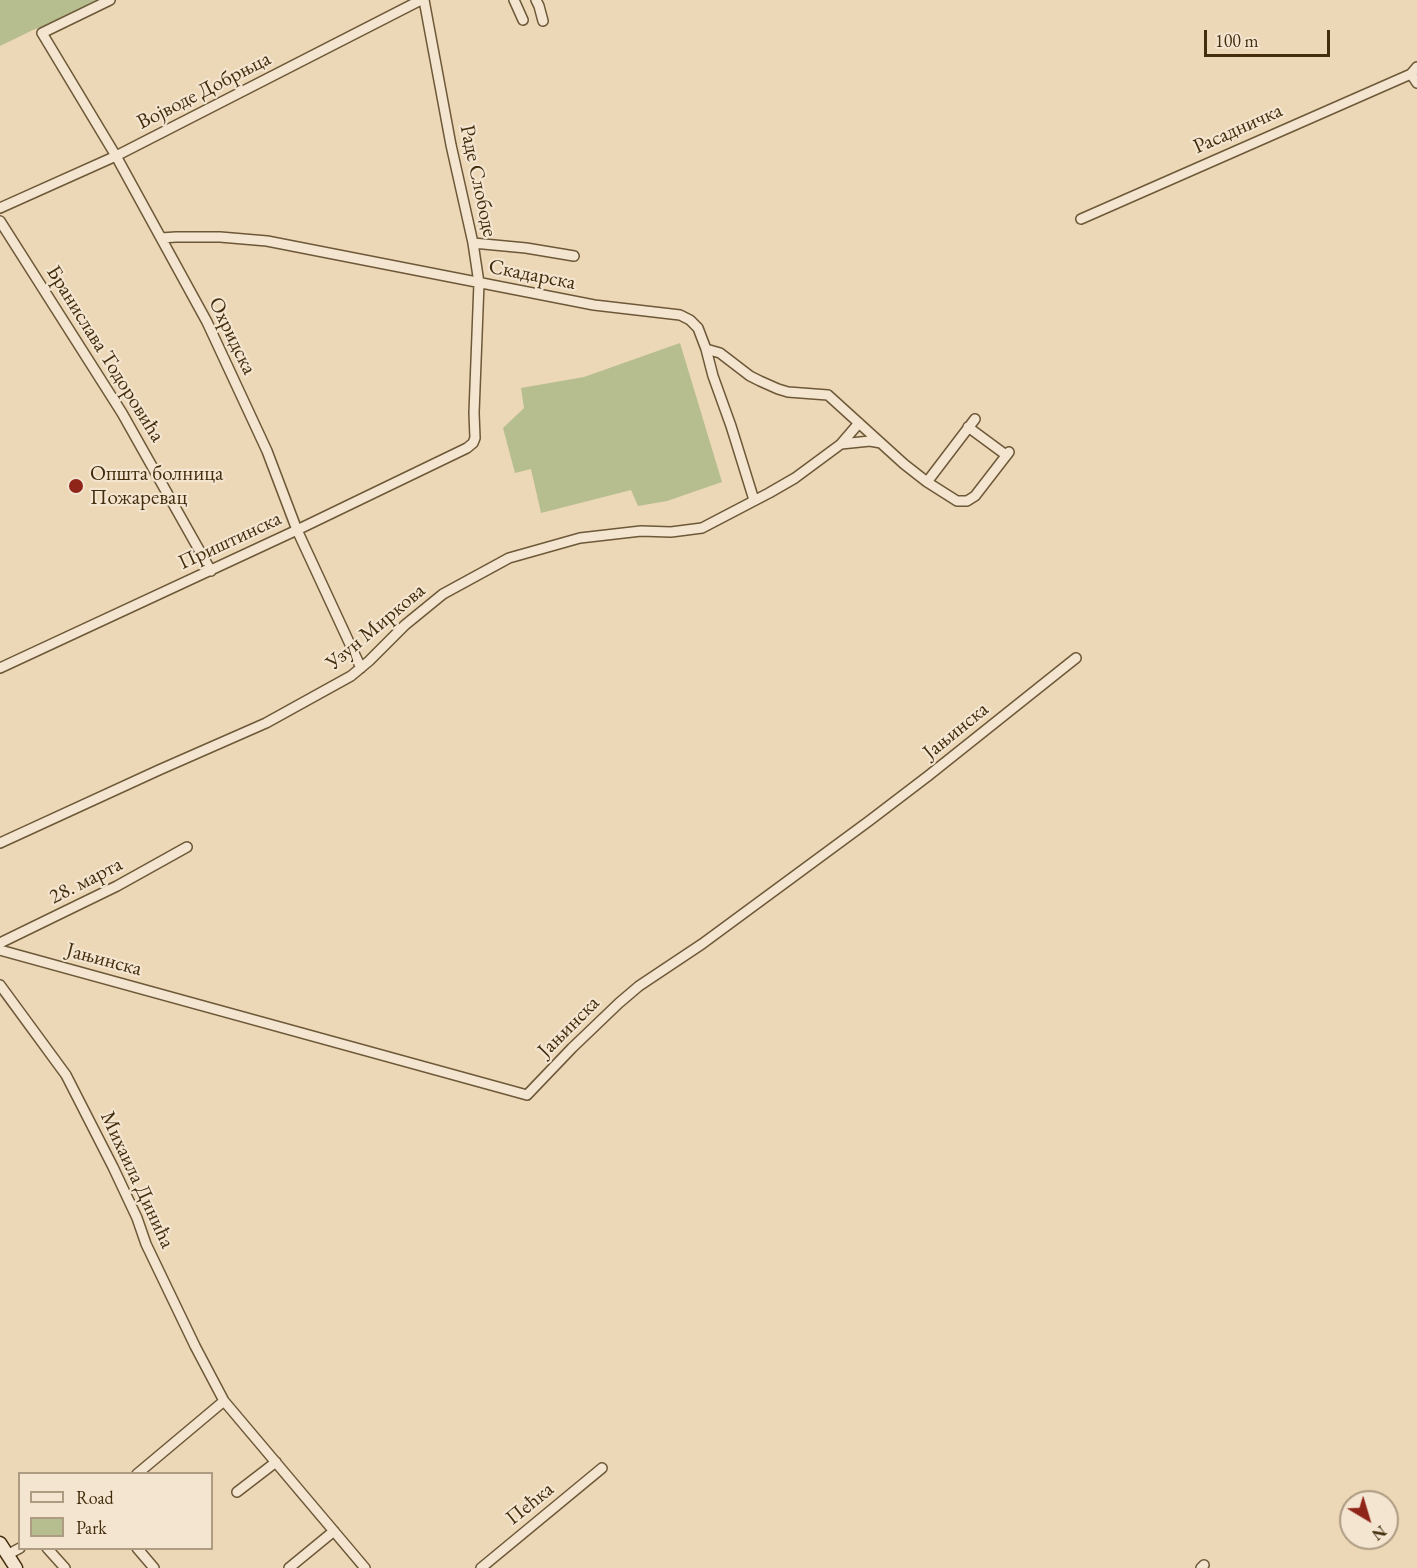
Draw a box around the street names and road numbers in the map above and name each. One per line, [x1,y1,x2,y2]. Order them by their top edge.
street label: Војводе Добрњца [133,46,275,136]
street label: Расадничка [1190,98,1286,160]
street label: Раде Слободе [454,123,502,239]
street label: Скадарска [486,254,578,296]
street label: Бранислава Тодоровића [40,261,170,447]
street label: Охридска [202,293,262,379]
street label: Приштинска [174,506,286,576]
street label: Узун Миркова [321,578,431,676]
street label: Јањинска [918,697,994,765]
street label: 28. марта [45,852,127,910]
street label: Јањинска [64,938,144,982]
street label: Јањинска [533,991,605,1063]
street label: Михаила Динића [94,1108,180,1252]
street label: Пећка [501,1477,559,1531]

